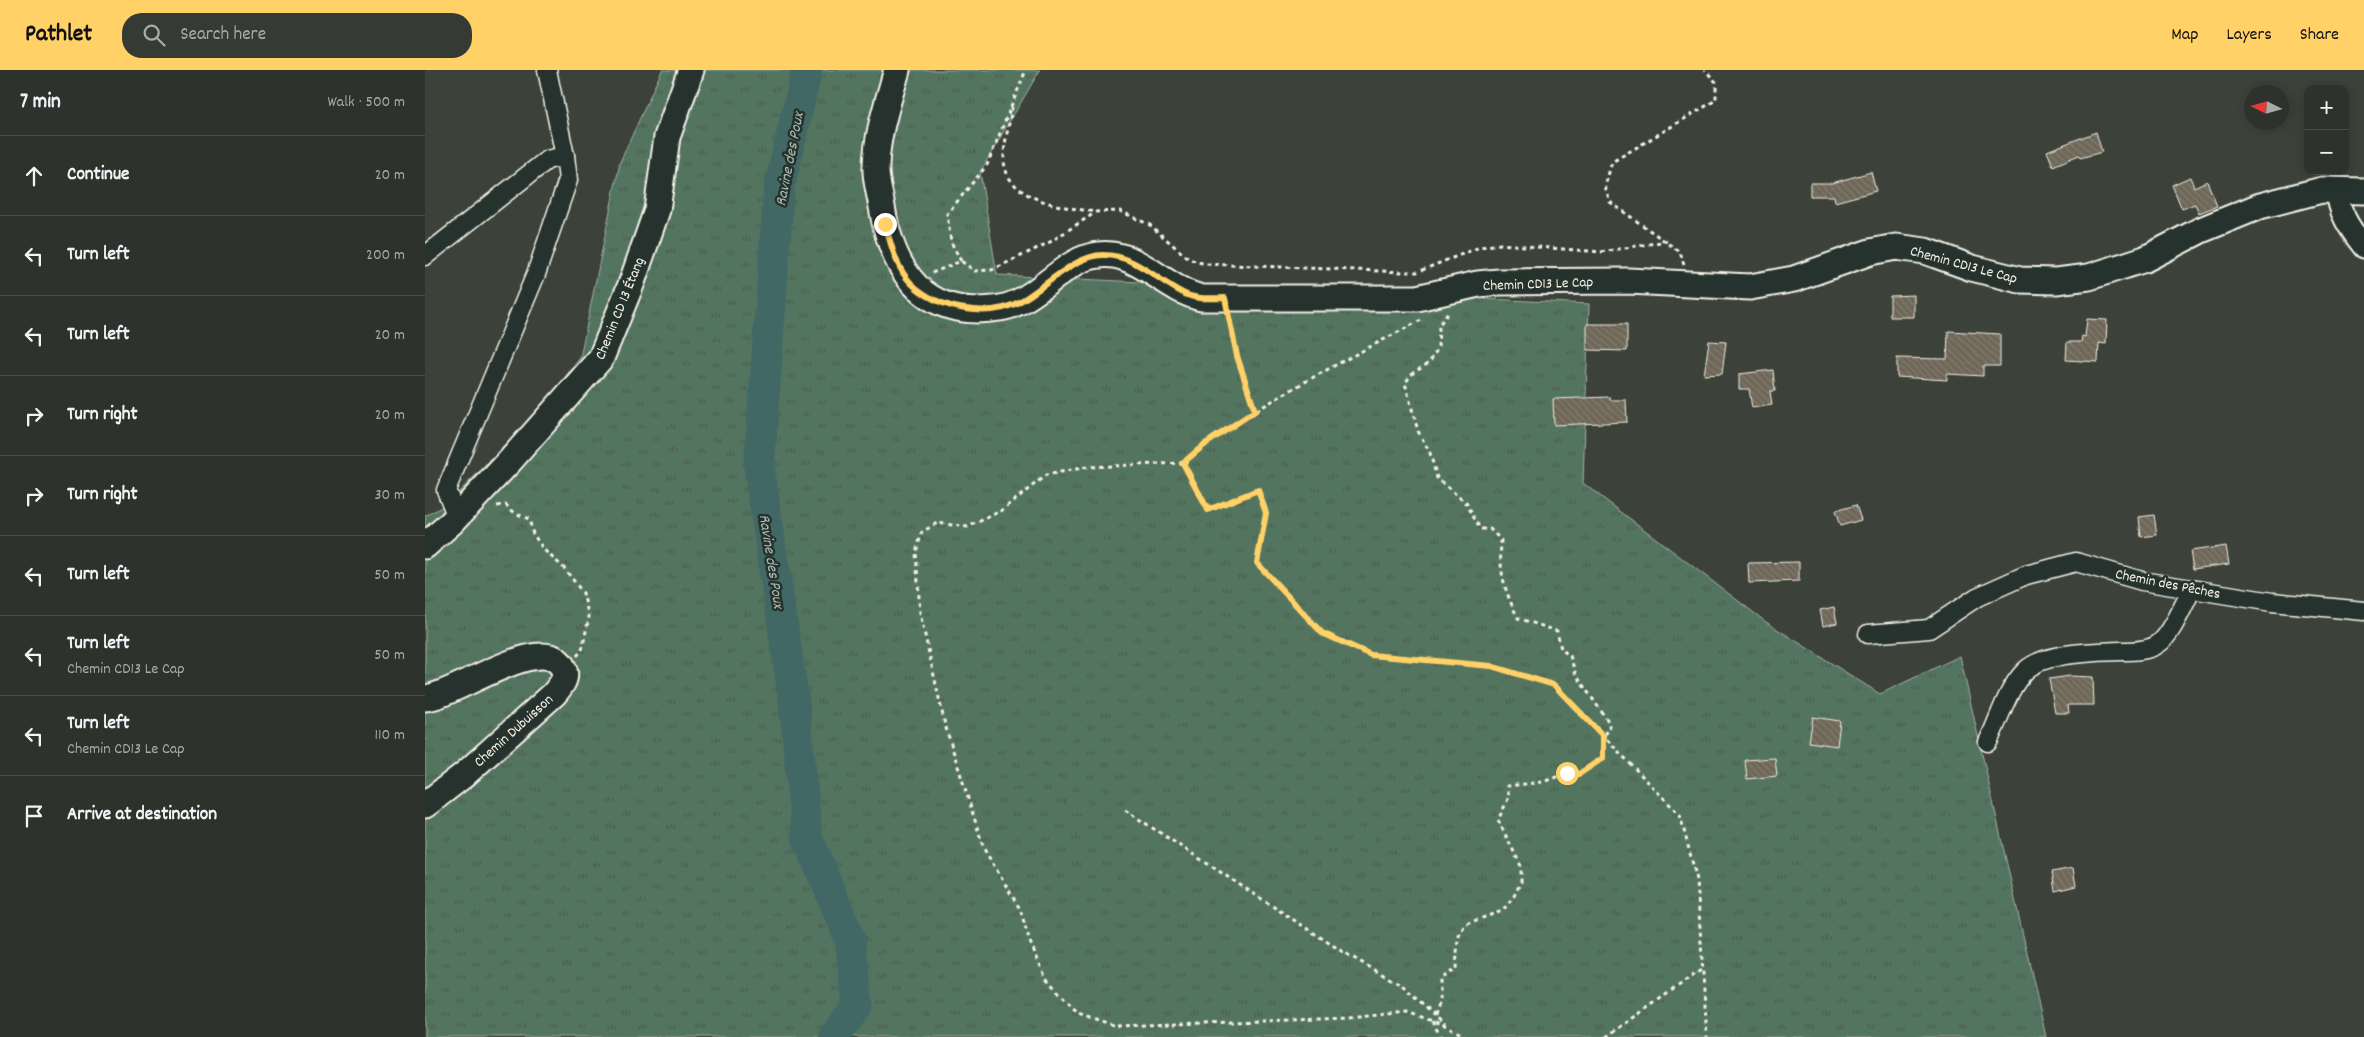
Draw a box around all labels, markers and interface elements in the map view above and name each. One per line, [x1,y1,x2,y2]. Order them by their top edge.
search box [122,13,472,58]
text: Pathlet [25,18,92,52]
icon: search [140,21,168,49]
text: Search here [180,22,266,49]
text: Map [2171,23,2198,48]
text: Layers [2226,23,2272,48]
text: Share [2300,23,2339,48]
north arrow [2244,85,2289,130]
map controls [2304,85,2349,175]
button: + [2304,85,2349,130]
text: 7 min [20,88,61,118]
text: Walk · 500 m [327,91,405,114]
water label: Ravine des Poux [770,109,811,208]
button: − [2304,130,2349,175]
icon: ahead [20,162,48,190]
text: Continue [67,162,129,189]
text: 20 m [375,164,405,187]
route end [874,213,897,236]
street label: Chemin CD13 Le Cap [1907,241,2020,291]
icon: left [20,242,48,270]
text: Turn left [67,242,130,269]
text: 200 m [366,244,405,267]
street label: Chemin CD 13 Étang [590,254,651,363]
street label: Chemin CD13 Le Cap [1483,272,1594,298]
icon: left [20,322,48,350]
text: Turn left [67,322,130,349]
text: 20 m [375,324,405,347]
icon: right [20,402,48,430]
text: Turn right [67,402,138,429]
text: 20 m [375,404,405,427]
icon: right [20,482,48,510]
text: Turn right [67,482,138,509]
text: 30 m [375,484,405,507]
water label: Ravine des Poux [752,513,790,612]
icon: left [20,562,48,590]
text: Turn left [67,562,130,589]
text: 50 m [374,564,405,587]
street label: Chemin des Pêches [2113,564,2222,606]
text: Turn left [67,631,130,658]
icon: left [20,642,48,670]
text: 50 m [374,644,405,667]
text: Chemin CD13 Le Cap [67,658,185,681]
street label: Chemin Dubuisson [470,690,559,773]
text: Turn left [67,711,130,738]
icon: left [20,722,48,750]
text: 110 m [375,724,405,747]
text: Chemin CD13 Le Cap [67,738,185,761]
route start [1556,762,1579,785]
icon: arrive [20,802,48,830]
text: Arrive at destination [67,802,217,829]

